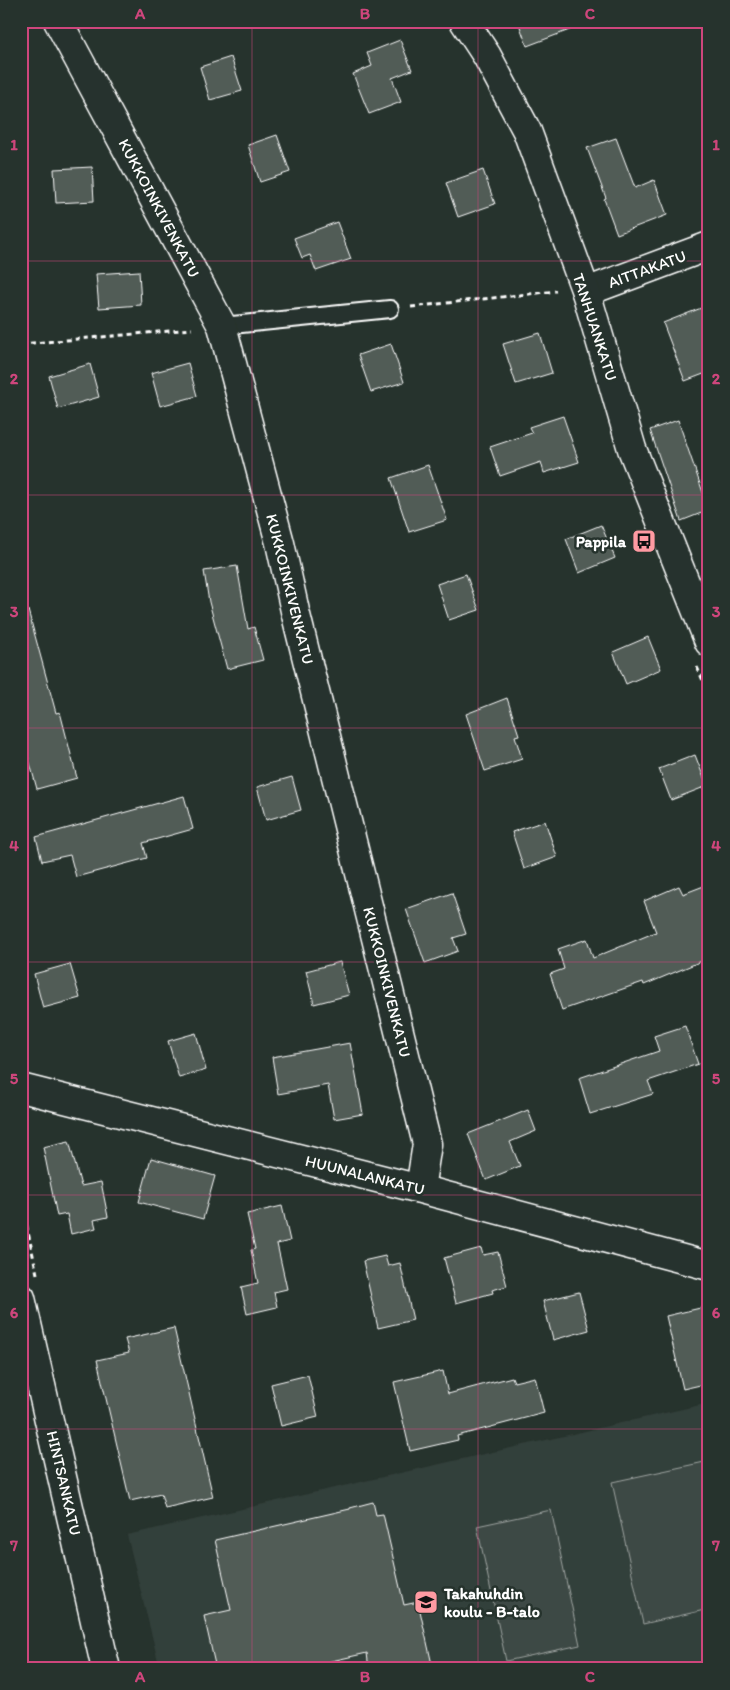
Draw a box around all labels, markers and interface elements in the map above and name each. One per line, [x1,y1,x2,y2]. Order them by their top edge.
text: A [134,4,146,23]
text: B [360,4,371,23]
text: C [585,4,596,23]
text: 1 [10,135,18,154]
street label: KUKKOINKIVENKATU [114,135,204,281]
text: 1 [712,135,720,154]
street label: AITTAKATU [605,246,689,292]
street label: TANHUANKATU [569,271,621,383]
text: 2 [10,369,19,388]
text: 2 [712,369,721,388]
street label: KUKKOINKIVENKATU [262,512,318,666]
bus stop icon: Pappila [631,528,657,554]
place label: Pappila [576,532,627,552]
text: 3 [10,602,19,621]
text: 3 [712,602,721,621]
text: 4 [9,836,19,855]
text: 4 [711,836,721,855]
street label: KUKKOINKIVENKATU [359,905,415,1059]
text: 5 [10,1069,19,1088]
text: 5 [712,1069,721,1088]
street label: HUUNALANKATU [303,1151,427,1199]
text: 6 [10,1303,19,1322]
text: 6 [712,1303,721,1322]
street label: HINTSANKATU [43,1429,85,1537]
text: 7 [9,1536,18,1555]
text: 7 [711,1536,720,1555]
place label: Takahuhdin koulu - B-talo [443,1584,540,1621]
school or university icon: Takahuhdin koulu - B-talo [413,1589,439,1615]
text: A [134,1667,146,1686]
text: B [360,1667,371,1686]
text: C [585,1667,596,1686]

